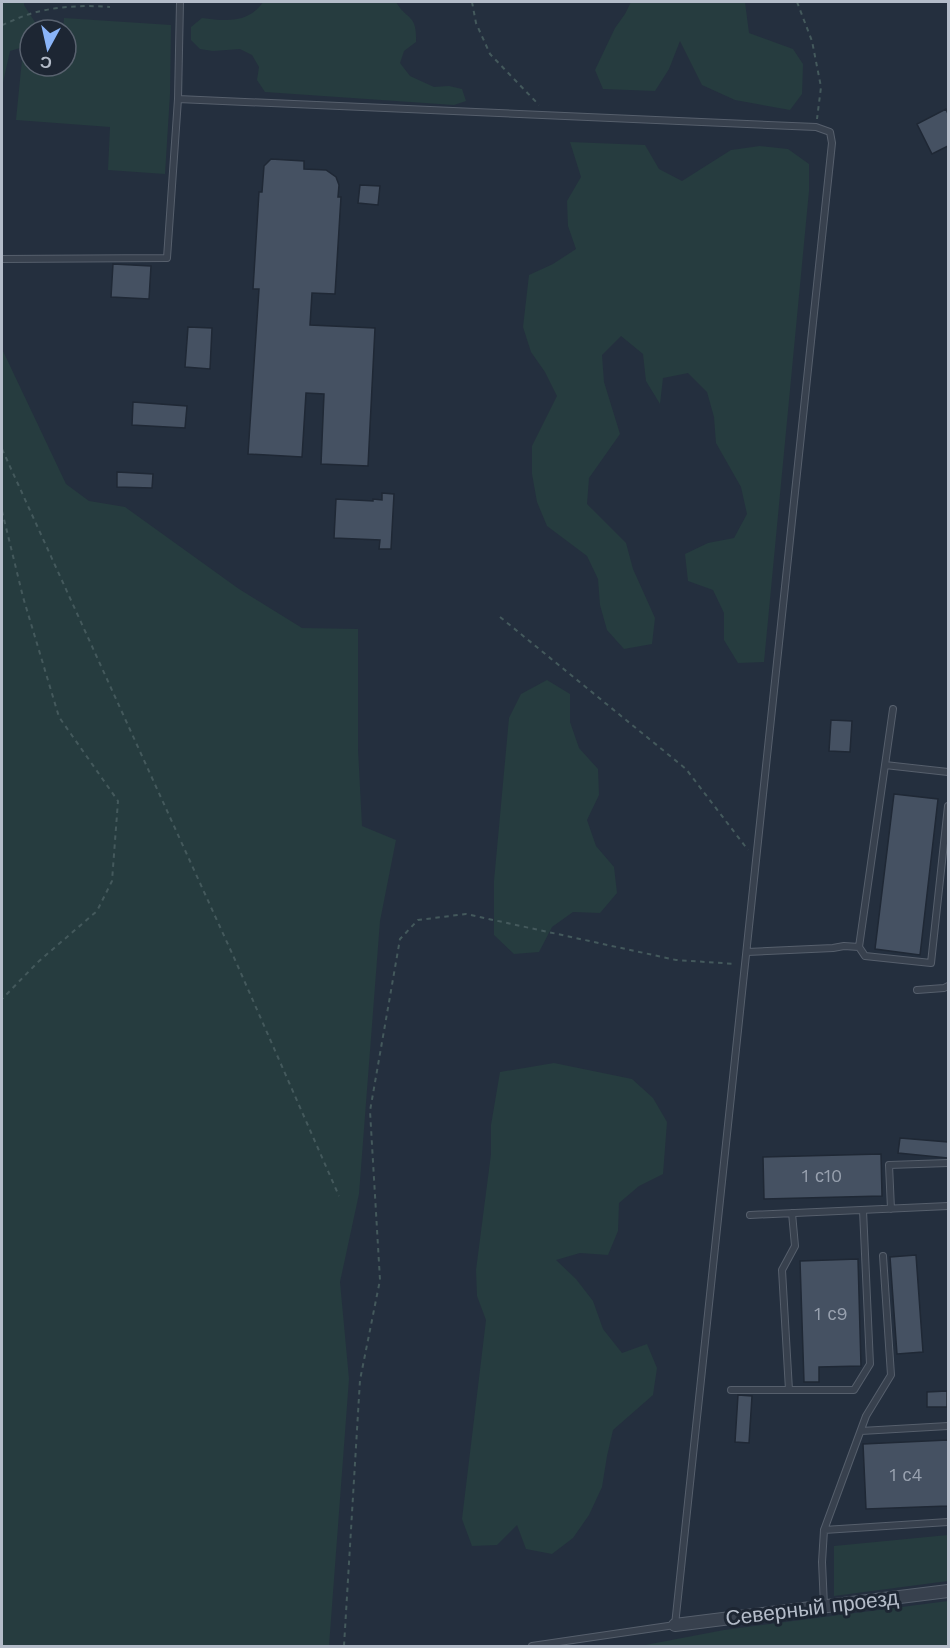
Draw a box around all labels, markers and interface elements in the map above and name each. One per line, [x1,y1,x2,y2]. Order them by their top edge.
north arrow [18,18,78,78]
text: С [39,52,53,73]
house number: 1 с10 [802,1165,842,1186]
house number: 1 с9 [814,1303,848,1324]
house number: 1 с4 [889,1464,923,1485]
street label: Северный проезд [724,1584,900,1631]

